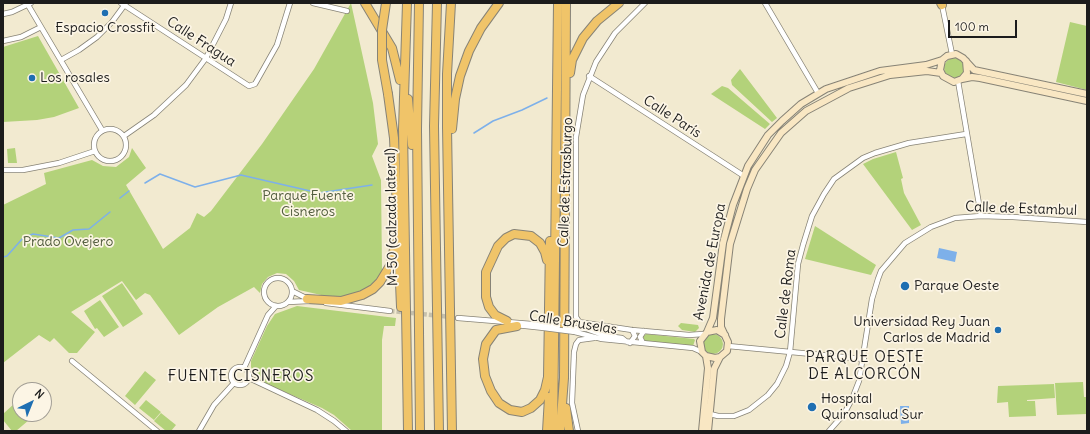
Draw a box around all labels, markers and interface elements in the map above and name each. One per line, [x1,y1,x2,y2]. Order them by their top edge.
marker: Espacio Crossfit [100,8,110,18]
scale bar [950,12,1019,38]
street label: Calle Fragua [163,13,239,71]
text: 100 m [955,19,989,34]
place label: Espacio Crossfit [55,20,155,36]
place label: Los rosales [40,70,110,86]
marker: Los rosales [27,73,37,83]
street label: Calle París [640,92,704,142]
street label: Calle de Estrasburgo [555,117,577,247]
street label: M-50 (calzada lateral) [382,148,402,286]
park label: Parque Fuente Cisneros [262,188,354,220]
street label: Calle de Estambul [965,199,1077,219]
street label: Avenida de Europa [690,202,730,322]
park label: Prado Ovejero [23,234,113,250]
street label: Calle de Roma [772,248,800,340]
place label: Parque Oeste [914,278,999,294]
marker: Parque Oeste [899,280,911,292]
street label: Calle Bruselas [528,308,618,338]
place label: Universidad Rey Juan Carlos de Madrid [853,314,990,346]
marker: Universidad Rey Juan Carlos de Madrid [993,325,1003,335]
district label: PARQUE OESTE DE ALCORCÓN [806,349,924,384]
district label: FUENTE CISNEROS [168,368,314,386]
north arrow [12,382,52,422]
text: N [32,386,47,402]
place label: Hospital Quironsalud Sur [821,391,923,424]
marker: Hospital Quironsalud Sur [806,401,818,413]

